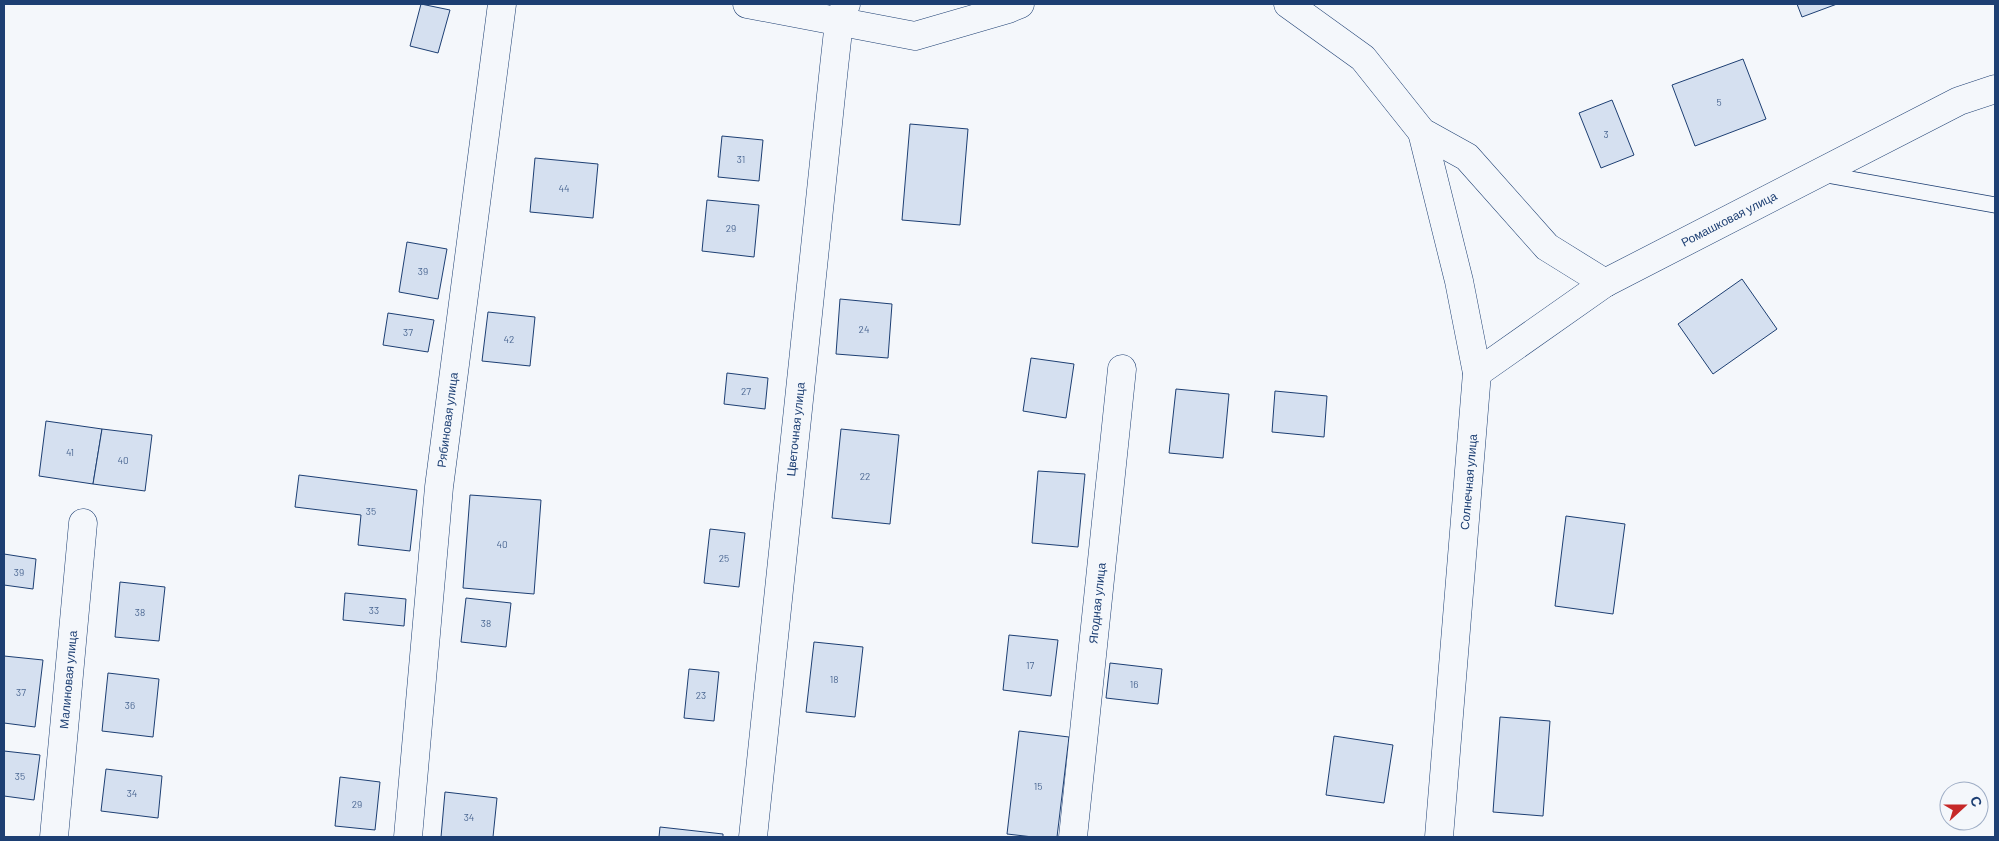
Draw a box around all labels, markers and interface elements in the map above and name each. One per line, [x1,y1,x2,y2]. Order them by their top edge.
house number: 5 [1716,96,1722,108]
house number: 3 [1603,128,1609,140]
house number: 31 [737,153,745,165]
house number: 44 [558,182,570,194]
street label: Ромашковая улица [1678,188,1779,249]
house number: 29 [726,222,736,234]
house number: 39 [418,265,428,277]
house number: 24 [859,323,869,335]
house number: 37 [403,326,413,338]
house number: 42 [504,333,514,345]
street label: Рябиновая улица [434,371,460,468]
street label: Цветочная улица [783,381,807,477]
house number: 27 [741,385,751,397]
street label: Солнечная улица [1457,433,1480,531]
house number: 41 [66,446,74,458]
house number: 40 [117,454,129,466]
house number: 22 [860,470,870,482]
house number: 35 [366,505,376,517]
house number: 40 [496,538,508,550]
house number: 25 [719,552,729,564]
street label: Ягодная улица [1085,562,1108,644]
house number: 39 [14,566,24,578]
house number: 33 [369,604,379,616]
house number: 38 [135,606,145,618]
house number: 38 [481,617,491,629]
street label: Малиновая улица [56,629,79,729]
house number: 17 [1026,659,1034,671]
house number: 18 [830,673,838,685]
house number: 16 [1130,678,1138,690]
house number: 37 [16,686,26,698]
house number: 23 [696,689,706,701]
house number: 36 [125,699,135,711]
house number: 35 [15,770,25,782]
house number: 15 [1034,780,1042,792]
north arrow [1939,781,1989,831]
house number: 34 [127,787,137,799]
text: С [1967,793,1986,809]
house number: 29 [352,798,362,810]
house number: 34 [464,811,474,823]

